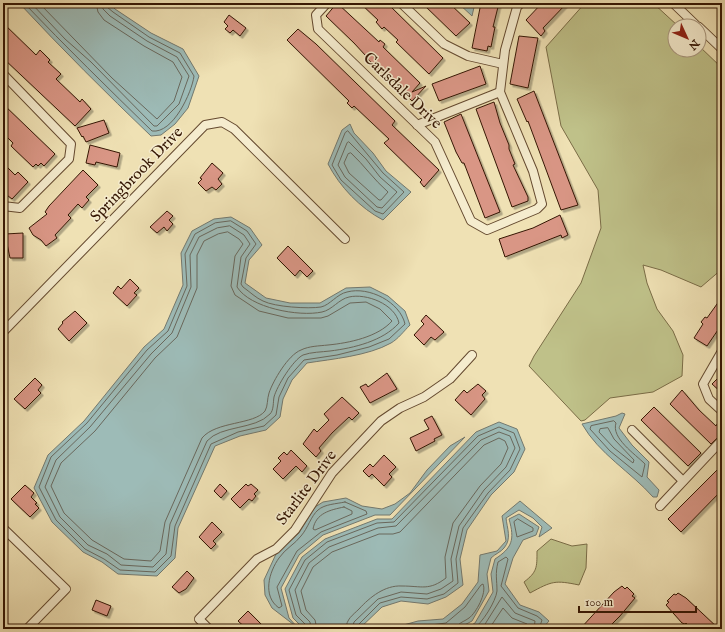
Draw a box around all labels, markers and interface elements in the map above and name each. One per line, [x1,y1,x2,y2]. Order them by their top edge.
north arrow [667,18,707,58]
text: N [685,35,703,53]
street label: Carlsdale Drive [358,48,446,134]
street label: Springbrook Drive [86,123,188,227]
street label: Starlite Drive [272,447,342,529]
scale bar [579,588,696,614]
text: 100 m [585,595,613,610]

